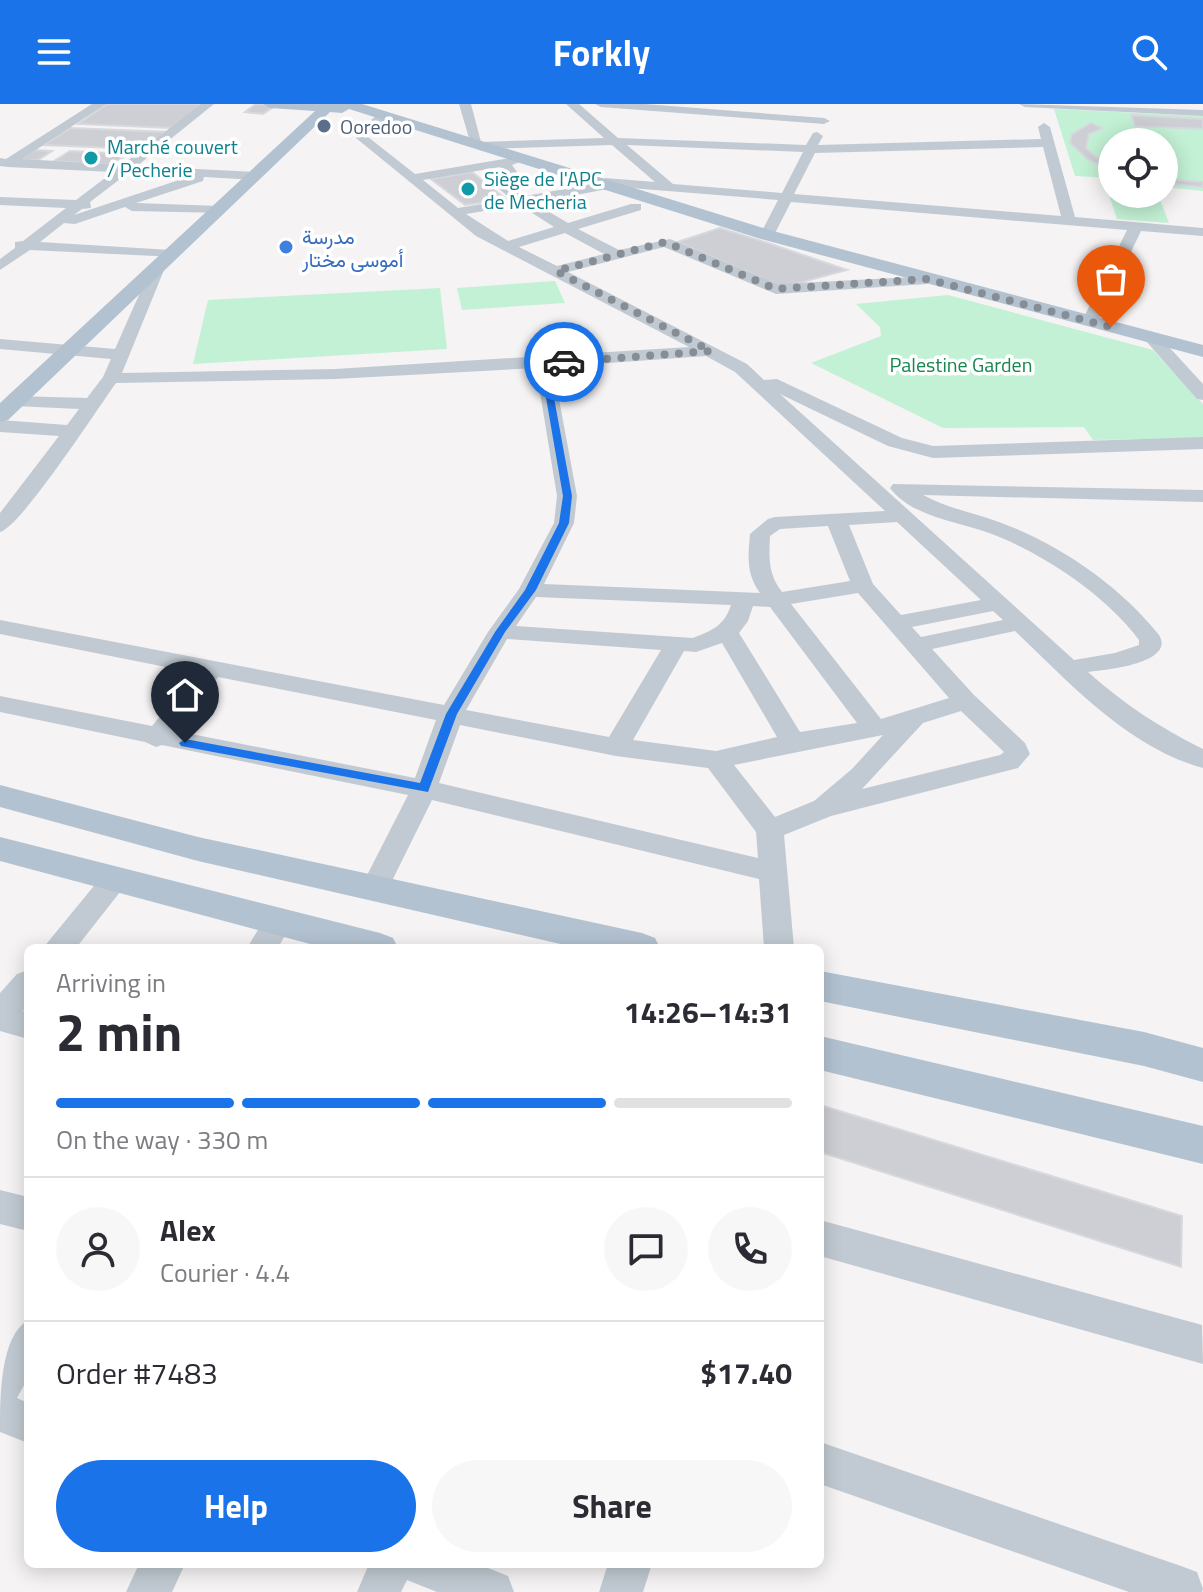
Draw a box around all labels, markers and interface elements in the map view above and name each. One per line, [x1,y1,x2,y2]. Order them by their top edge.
text: Forkly [553,25,650,80]
icon: menu [32,30,76,74]
icon: search [1127,30,1171,74]
place label: Ooredoo [340,111,412,142]
marker: Ooredoo [315,117,333,135]
map controls [1098,128,1178,208]
button: locate [1098,128,1178,208]
place label: Marché couvert / Pecherie [107,131,238,185]
marker: Marché couvert / Pecherie [82,149,100,167]
place label: Siège de l'APC de Mecheria [484,163,602,217]
marker: Siège de l'APC de Mecheria [459,180,477,198]
place label: مدرسة أموسى مختار [301,221,404,275]
marker: مدرسة أموسى مختار [277,238,295,256]
pin [1077,245,1145,327]
icon: bag [1089,257,1133,301]
courier [524,322,604,402]
icon: car [542,340,586,384]
park label: Palestine Garden [890,349,1032,380]
pin [151,661,219,743]
icon: home [163,673,207,717]
text: Arriving in [56,963,166,1002]
text: 14:26–14:31 [624,989,792,1035]
text: 2 min [56,992,182,1071]
text: On the way · 330 m [56,1120,268,1159]
button: person [56,1207,140,1291]
text: Alex [160,1207,216,1253]
button: chat [604,1207,688,1291]
button: phone [708,1207,792,1291]
text: Courier · 4.4 [160,1253,290,1292]
text: Order #7483 [56,1350,218,1396]
text: $17.40 [700,1350,792,1396]
button: Help [56,1460,416,1552]
button: Share [432,1460,792,1552]

